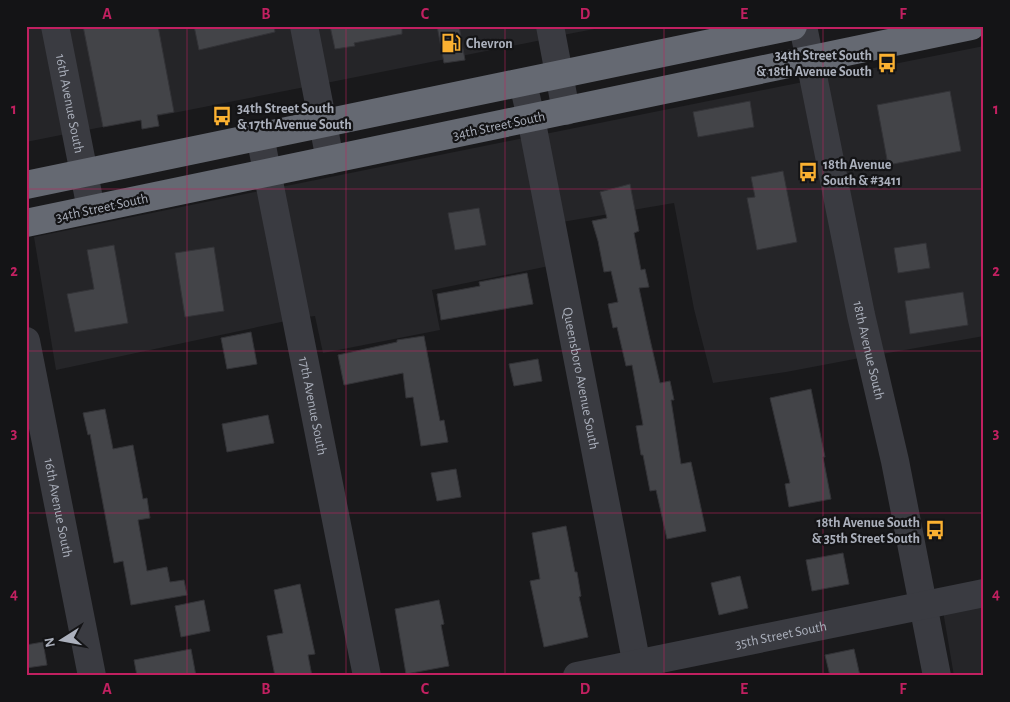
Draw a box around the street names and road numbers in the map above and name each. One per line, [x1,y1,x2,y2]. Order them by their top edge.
street label: 16th Avenue South [53,53,86,154]
street label: 34th Street South [452,109,547,143]
street label: 34th Street South [55,191,150,225]
street label: 18th Avenue South [850,300,886,401]
street label: Queensboro Avenue South [560,306,601,451]
street label: 17th Avenue South [296,356,329,456]
street label: 16th Avenue South [41,457,74,559]
street label: 35th Street South [734,619,828,652]

